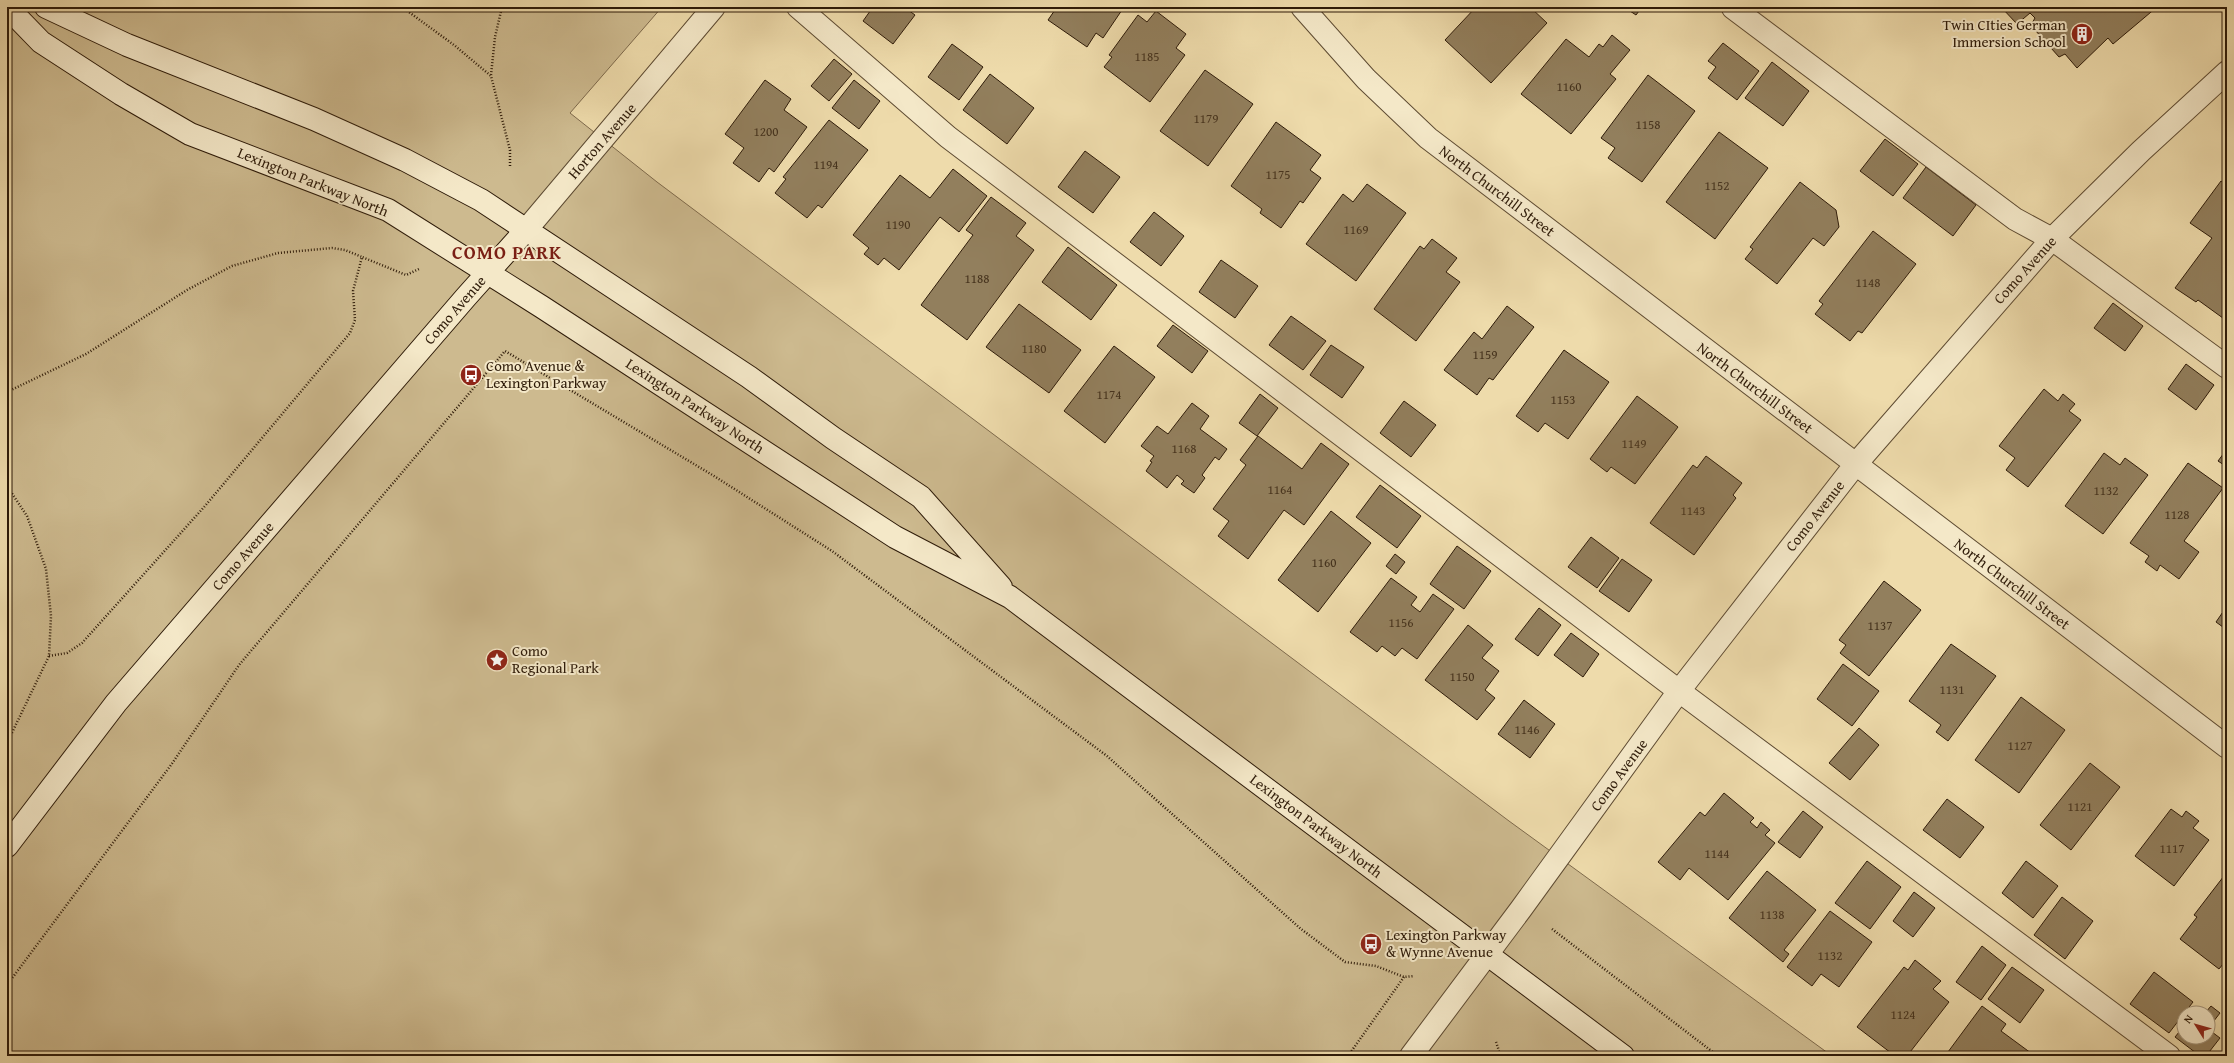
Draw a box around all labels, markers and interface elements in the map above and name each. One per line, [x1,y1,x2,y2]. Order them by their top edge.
place label: Twin CIties German Immersion School [1943,14,2067,52]
building icon: Twin CIties German Immersion School [2069,21,2095,47]
house number: 1185 [1134,47,1160,66]
house number: 1160 [1556,77,1582,96]
street label: Horton Avenue [563,98,641,183]
house number: 1179 [1193,109,1219,128]
house number: 1158 [1635,115,1661,134]
house number: 1200 [753,122,779,141]
street label: North Churchill Street [1435,140,1560,242]
street label: Lexington Parkway North [235,142,392,222]
house number: 1194 [813,155,839,174]
house number: 1175 [1265,165,1291,184]
house number: 1152 [1704,176,1730,195]
house number: 1190 [885,215,911,234]
house number: 1169 [1343,220,1369,239]
street label: Como Avenue [1988,231,2061,308]
district label: COMO PARK [452,238,562,266]
house number: 1188 [964,269,990,288]
street label: Como Avenue [419,271,490,349]
house number: 1148 [1855,273,1881,292]
street label: North Churchill Street [1693,337,1818,439]
house number: 1180 [1021,339,1047,358]
house number: 1159 [1472,345,1498,364]
street label: Lexington Parkway North [622,353,769,459]
place label: Como Avenue & Lexington Parkway [486,355,607,393]
bus stop icon: Como Avenue & Lexington Parkway [458,362,484,388]
house number: 1174 [1096,385,1122,404]
house number: 1153 [1550,390,1576,409]
house number: 1149 [1621,434,1647,453]
house number: 1168 [1171,439,1197,458]
street label: Como Avenue [1780,476,1849,556]
house number: 1164 [1267,480,1293,499]
house number: 1132 [2093,481,2119,500]
house number: 1143 [1680,501,1706,520]
house number: 1128 [2164,505,2190,524]
street label: Como Avenue [207,517,278,595]
street label: North Churchill Street [1950,533,2075,635]
house number: 1160 [1311,553,1337,572]
house number: 1156 [1388,613,1414,632]
house number: 1137 [1867,616,1893,635]
place label: Como Regional Park [512,640,599,678]
place icon: Como Regional Park [484,647,510,673]
house number: 1150 [1449,667,1475,686]
house number: 1131 [1939,680,1965,699]
house number: 1146 [1514,720,1540,739]
street label: Como Avenue [1585,734,1652,815]
house number: 1127 [2007,736,2033,755]
street label: Lexington Parkway North [1246,769,1387,883]
house number: 1121 [2067,797,2093,816]
house number: 1117 [2159,839,2185,858]
house number: 1144 [1704,844,1730,863]
house number: 1138 [1759,905,1785,924]
place label: Lexington Parkway & Wynne Avenue [1386,924,1507,962]
bus stop icon: Lexington Parkway & Wynne Avenue [1358,931,1384,957]
house number: 1132 [1817,946,1843,965]
house number: 1124 [1890,1005,1916,1024]
north arrow [2176,1005,2216,1045]
text: N [2179,1011,2197,1027]

